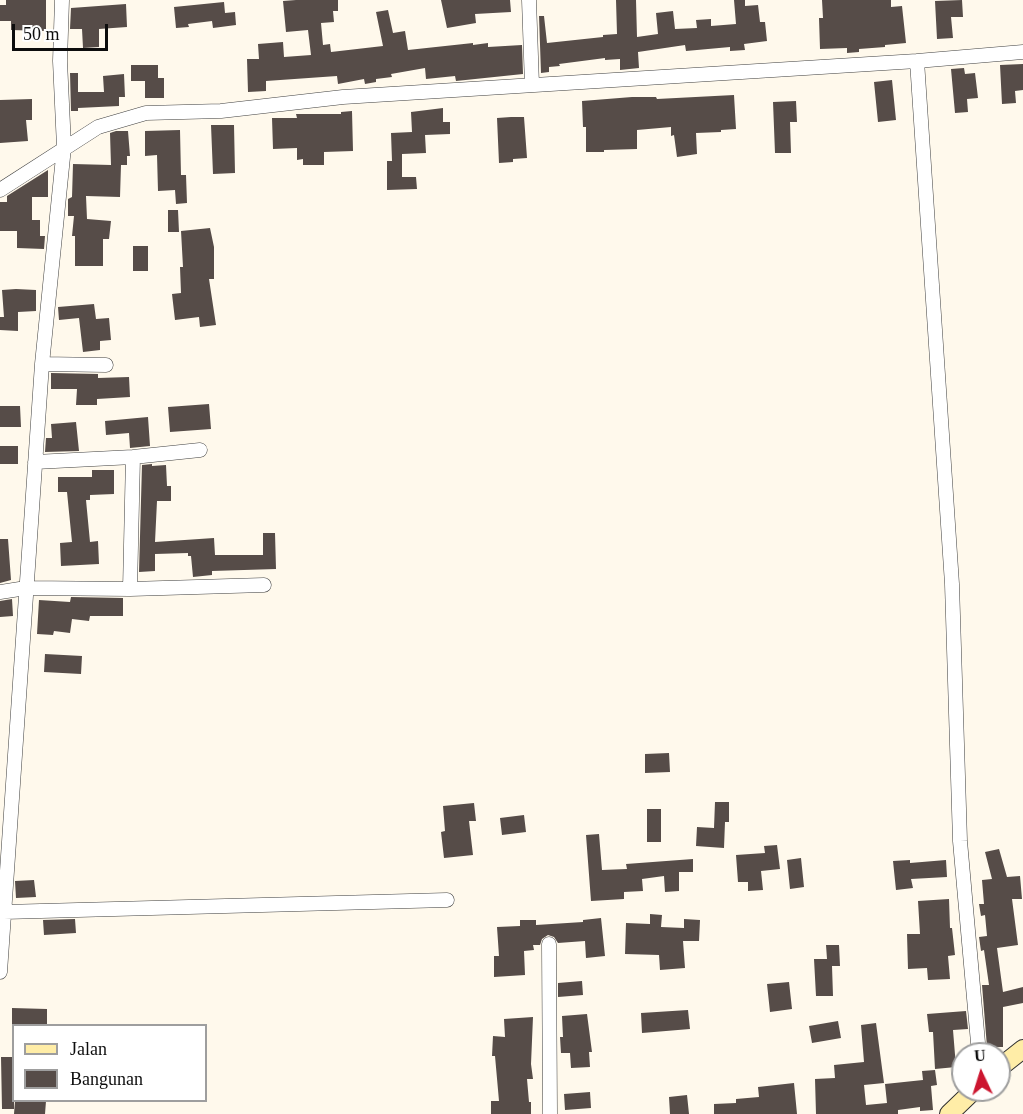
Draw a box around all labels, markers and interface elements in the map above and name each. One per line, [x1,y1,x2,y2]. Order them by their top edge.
scale bar [15,12,111,50]
text: 50 m [23,24,60,44]
legend [12,1024,207,1102]
text: Jalan [70,1039,107,1059]
north arrow [951,1042,1011,1102]
text: U [973,1047,986,1064]
text: Bangunan [70,1069,143,1089]

